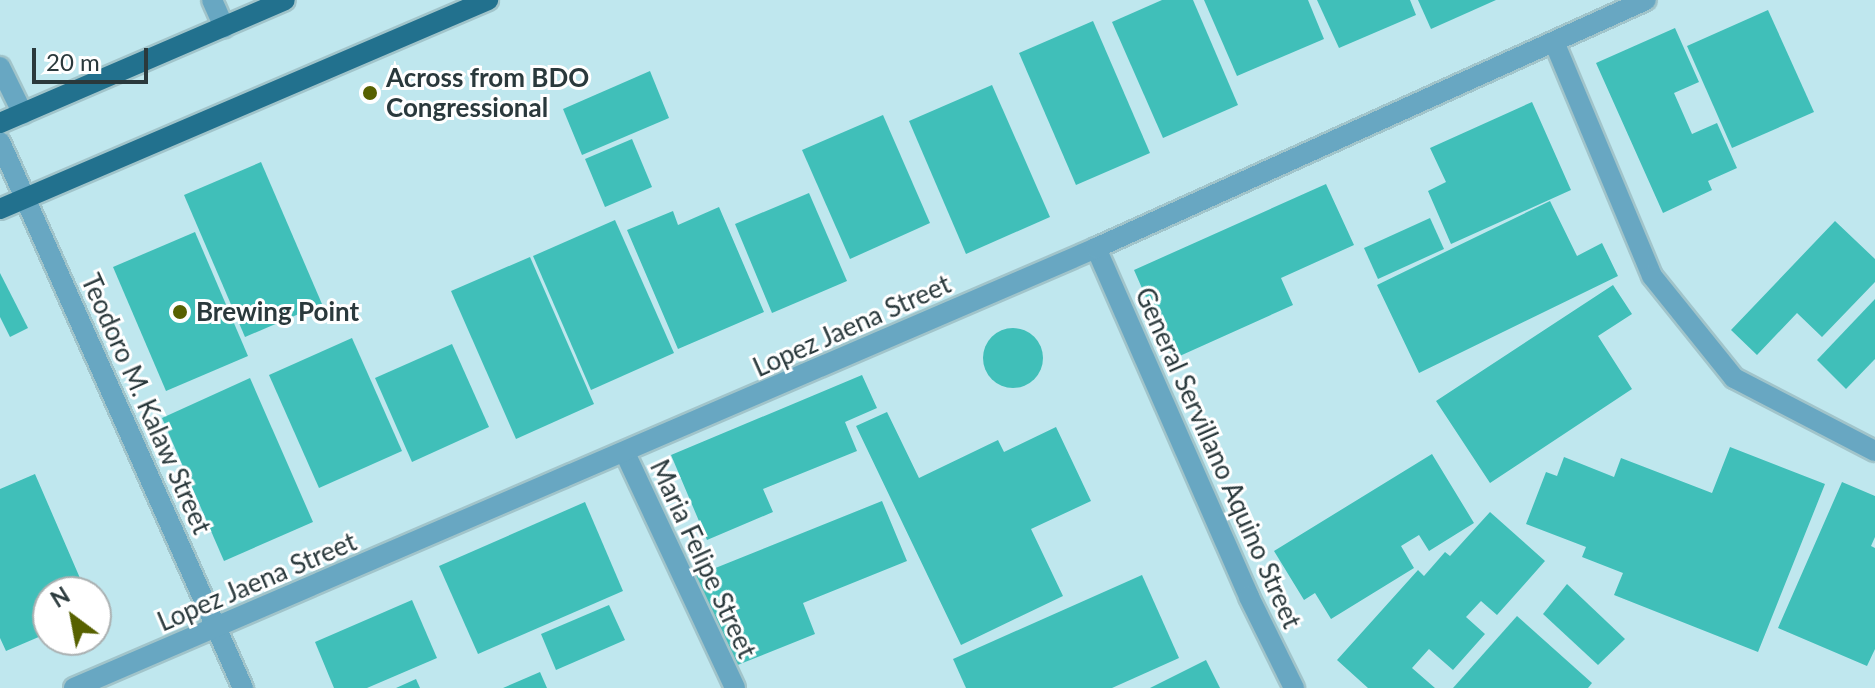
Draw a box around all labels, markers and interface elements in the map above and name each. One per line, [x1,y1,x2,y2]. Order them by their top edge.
scale bar [36,32,152,82]
text: 20 m [46,47,100,76]
place label: Across from BDO Congressional [386,62,589,124]
marker: Across from BDO Congressional [361,84,379,102]
street label: Lopez Jaena Street [748,268,956,384]
street label: Teodoro M. Kalaw Street [74,269,218,539]
street label: General Servillano Aquino Street [1128,282,1308,634]
place label: Brewing Point [196,296,359,328]
marker: Brewing Point [171,303,189,321]
street label: Maria Felipe Street [643,455,763,663]
street label: Lopez Jaena Street [153,526,361,638]
north arrow [32,576,112,656]
text: N [46,581,74,613]

